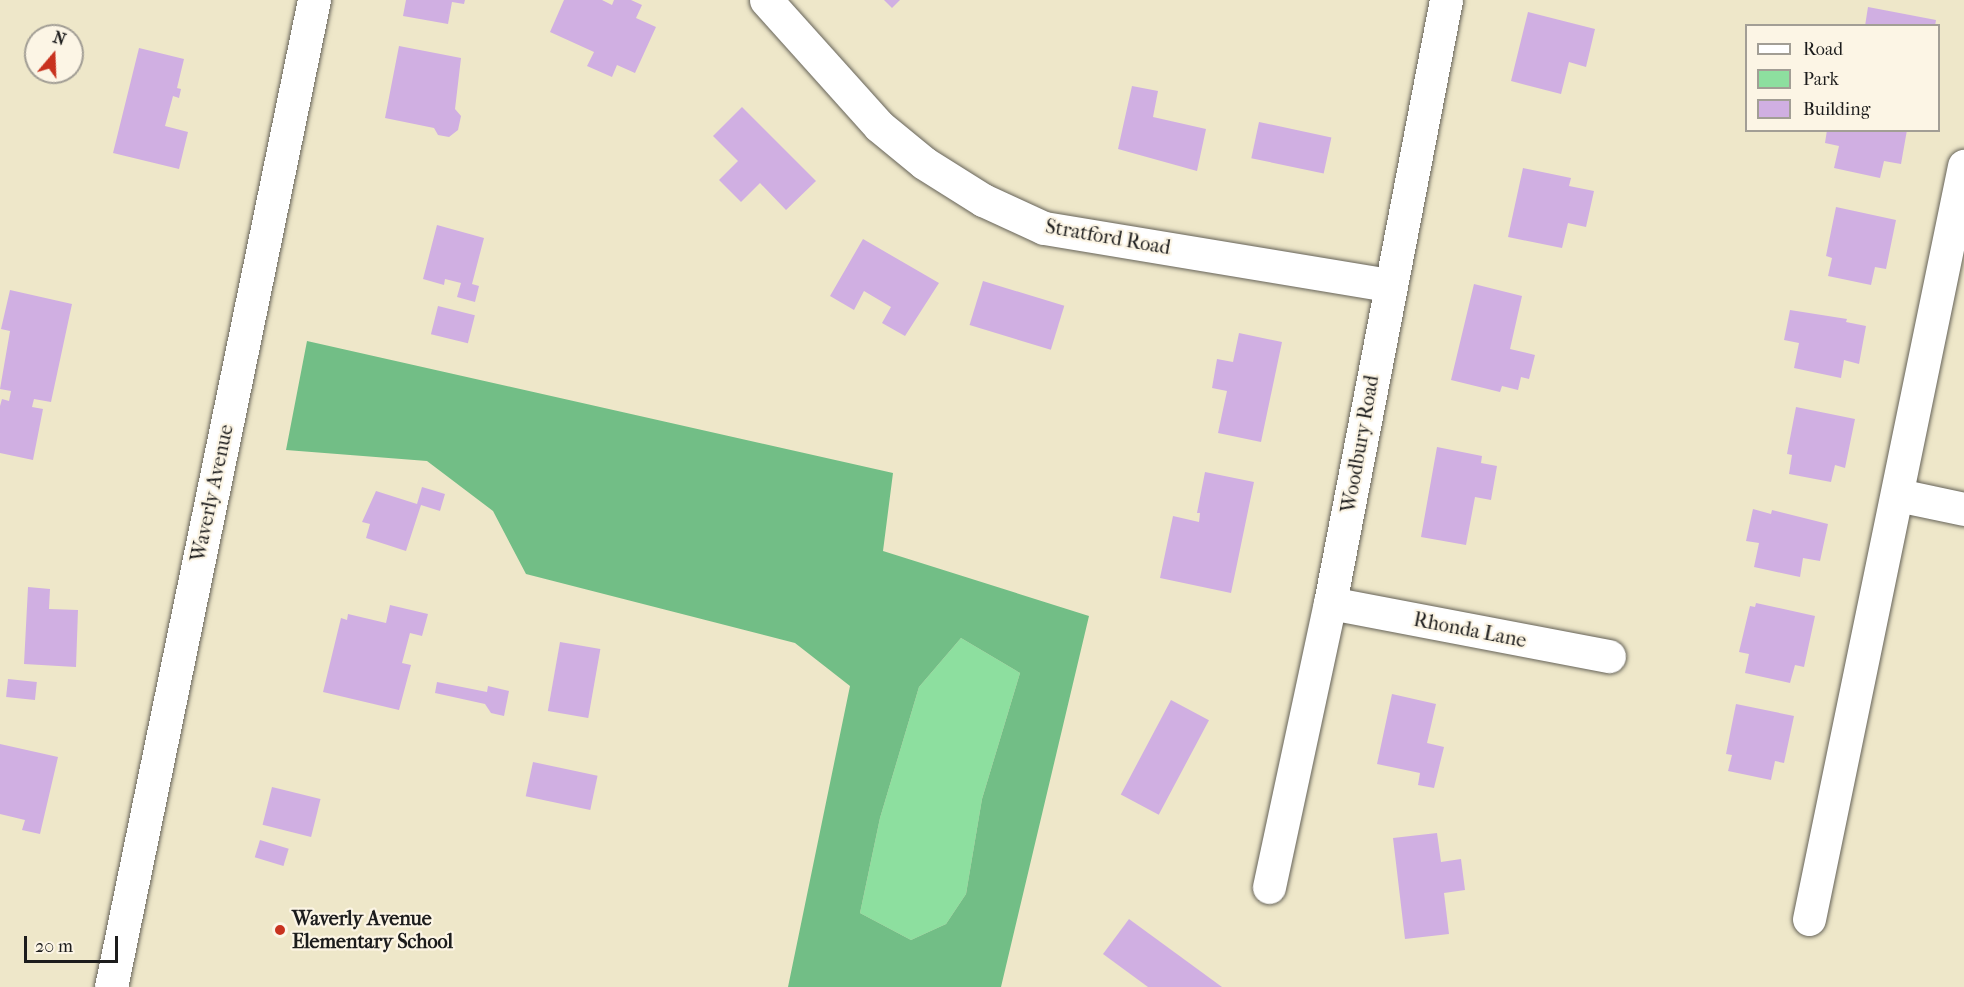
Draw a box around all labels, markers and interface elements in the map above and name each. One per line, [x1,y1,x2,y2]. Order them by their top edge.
north arrow [24,24,84,84]
legend [1745,24,1940,132]
text: N [51,27,68,49]
text: Road [1803,39,1843,60]
text: Park [1803,69,1839,90]
text: Building [1803,99,1870,120]
street label: Stratford Road [1044,214,1172,260]
street label: Woodbury Road [1336,373,1384,515]
street label: Waverly Avenue [186,422,238,564]
street label: Rhonda Lane [1412,607,1528,653]
place label: Waverly Avenue Elementary School [292,906,453,953]
marker: Waverly Avenue Elementary School [273,923,287,937]
scale bar [27,924,122,962]
text: 20 m [35,936,73,957]

